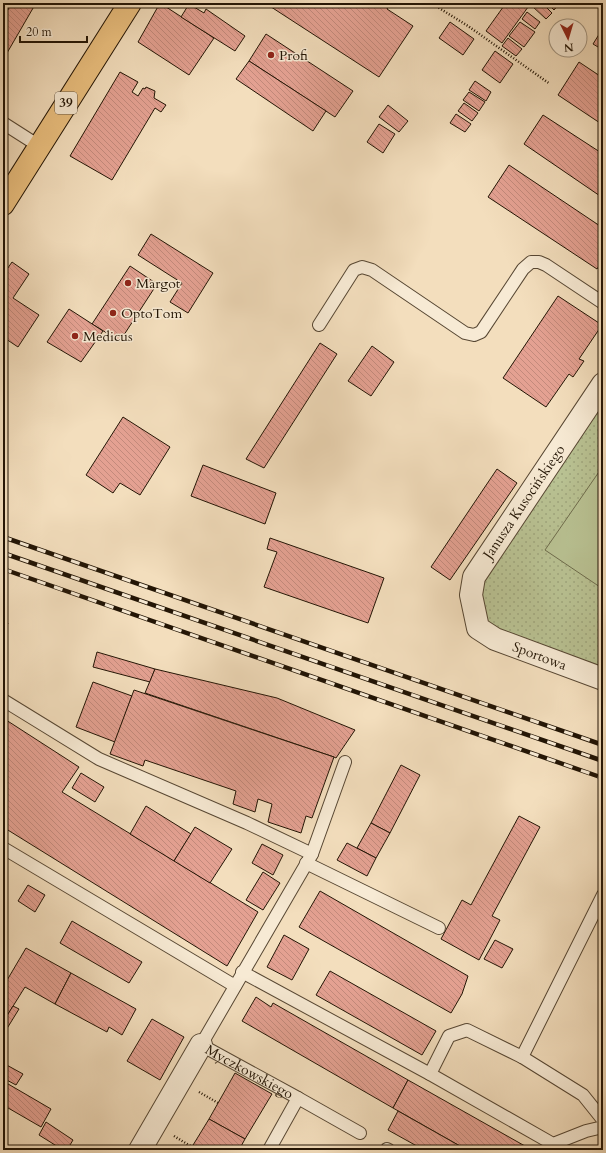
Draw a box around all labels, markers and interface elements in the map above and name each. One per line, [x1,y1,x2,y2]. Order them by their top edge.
scale bar [20,18,87,44]
north arrow [548,18,588,58]
text: 20 m [26,24,53,40]
text: N [563,40,574,55]
place label: Profi [279,46,308,65]
marker: Profi [266,50,276,60]
road number: 39 [55,92,77,114]
place label: Margot [136,274,181,293]
marker: Margot [123,278,133,288]
place label: OptoTom [121,304,182,323]
marker: OptoTom [108,308,118,318]
place label: Medicus [83,327,133,346]
marker: Medicus [70,331,80,341]
street label: Janusza Kusocińskiego [478,441,570,564]
street label: Sportowa [510,637,569,674]
street label: Myczkowskiego [202,1040,297,1103]

